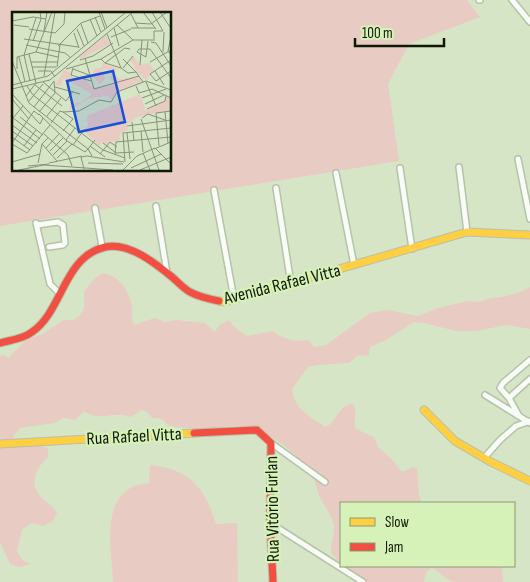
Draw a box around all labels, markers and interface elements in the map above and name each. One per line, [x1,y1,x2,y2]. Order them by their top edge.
inset map [12,12,171,171]
scale bar [355,15,444,47]
text: 100 m [362,24,393,43]
street label: Avenida Rafael Vitta [221,260,343,309]
street label: Rua Rafael Vitta [86,424,182,449]
street label: Rua Vitório Furlan [261,456,284,562]
legend [340,502,515,567]
text: Slow [385,513,409,532]
text: Jam [384,538,403,557]

